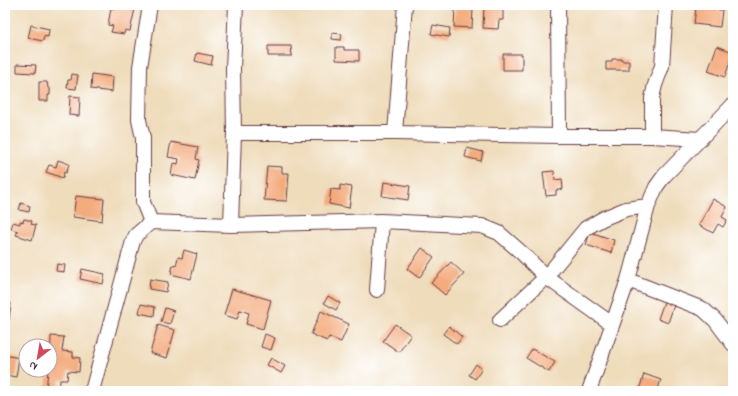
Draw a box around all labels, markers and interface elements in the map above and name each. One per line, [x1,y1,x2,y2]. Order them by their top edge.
north arrow [18,338,58,378]
text: N [26,357,41,374]

